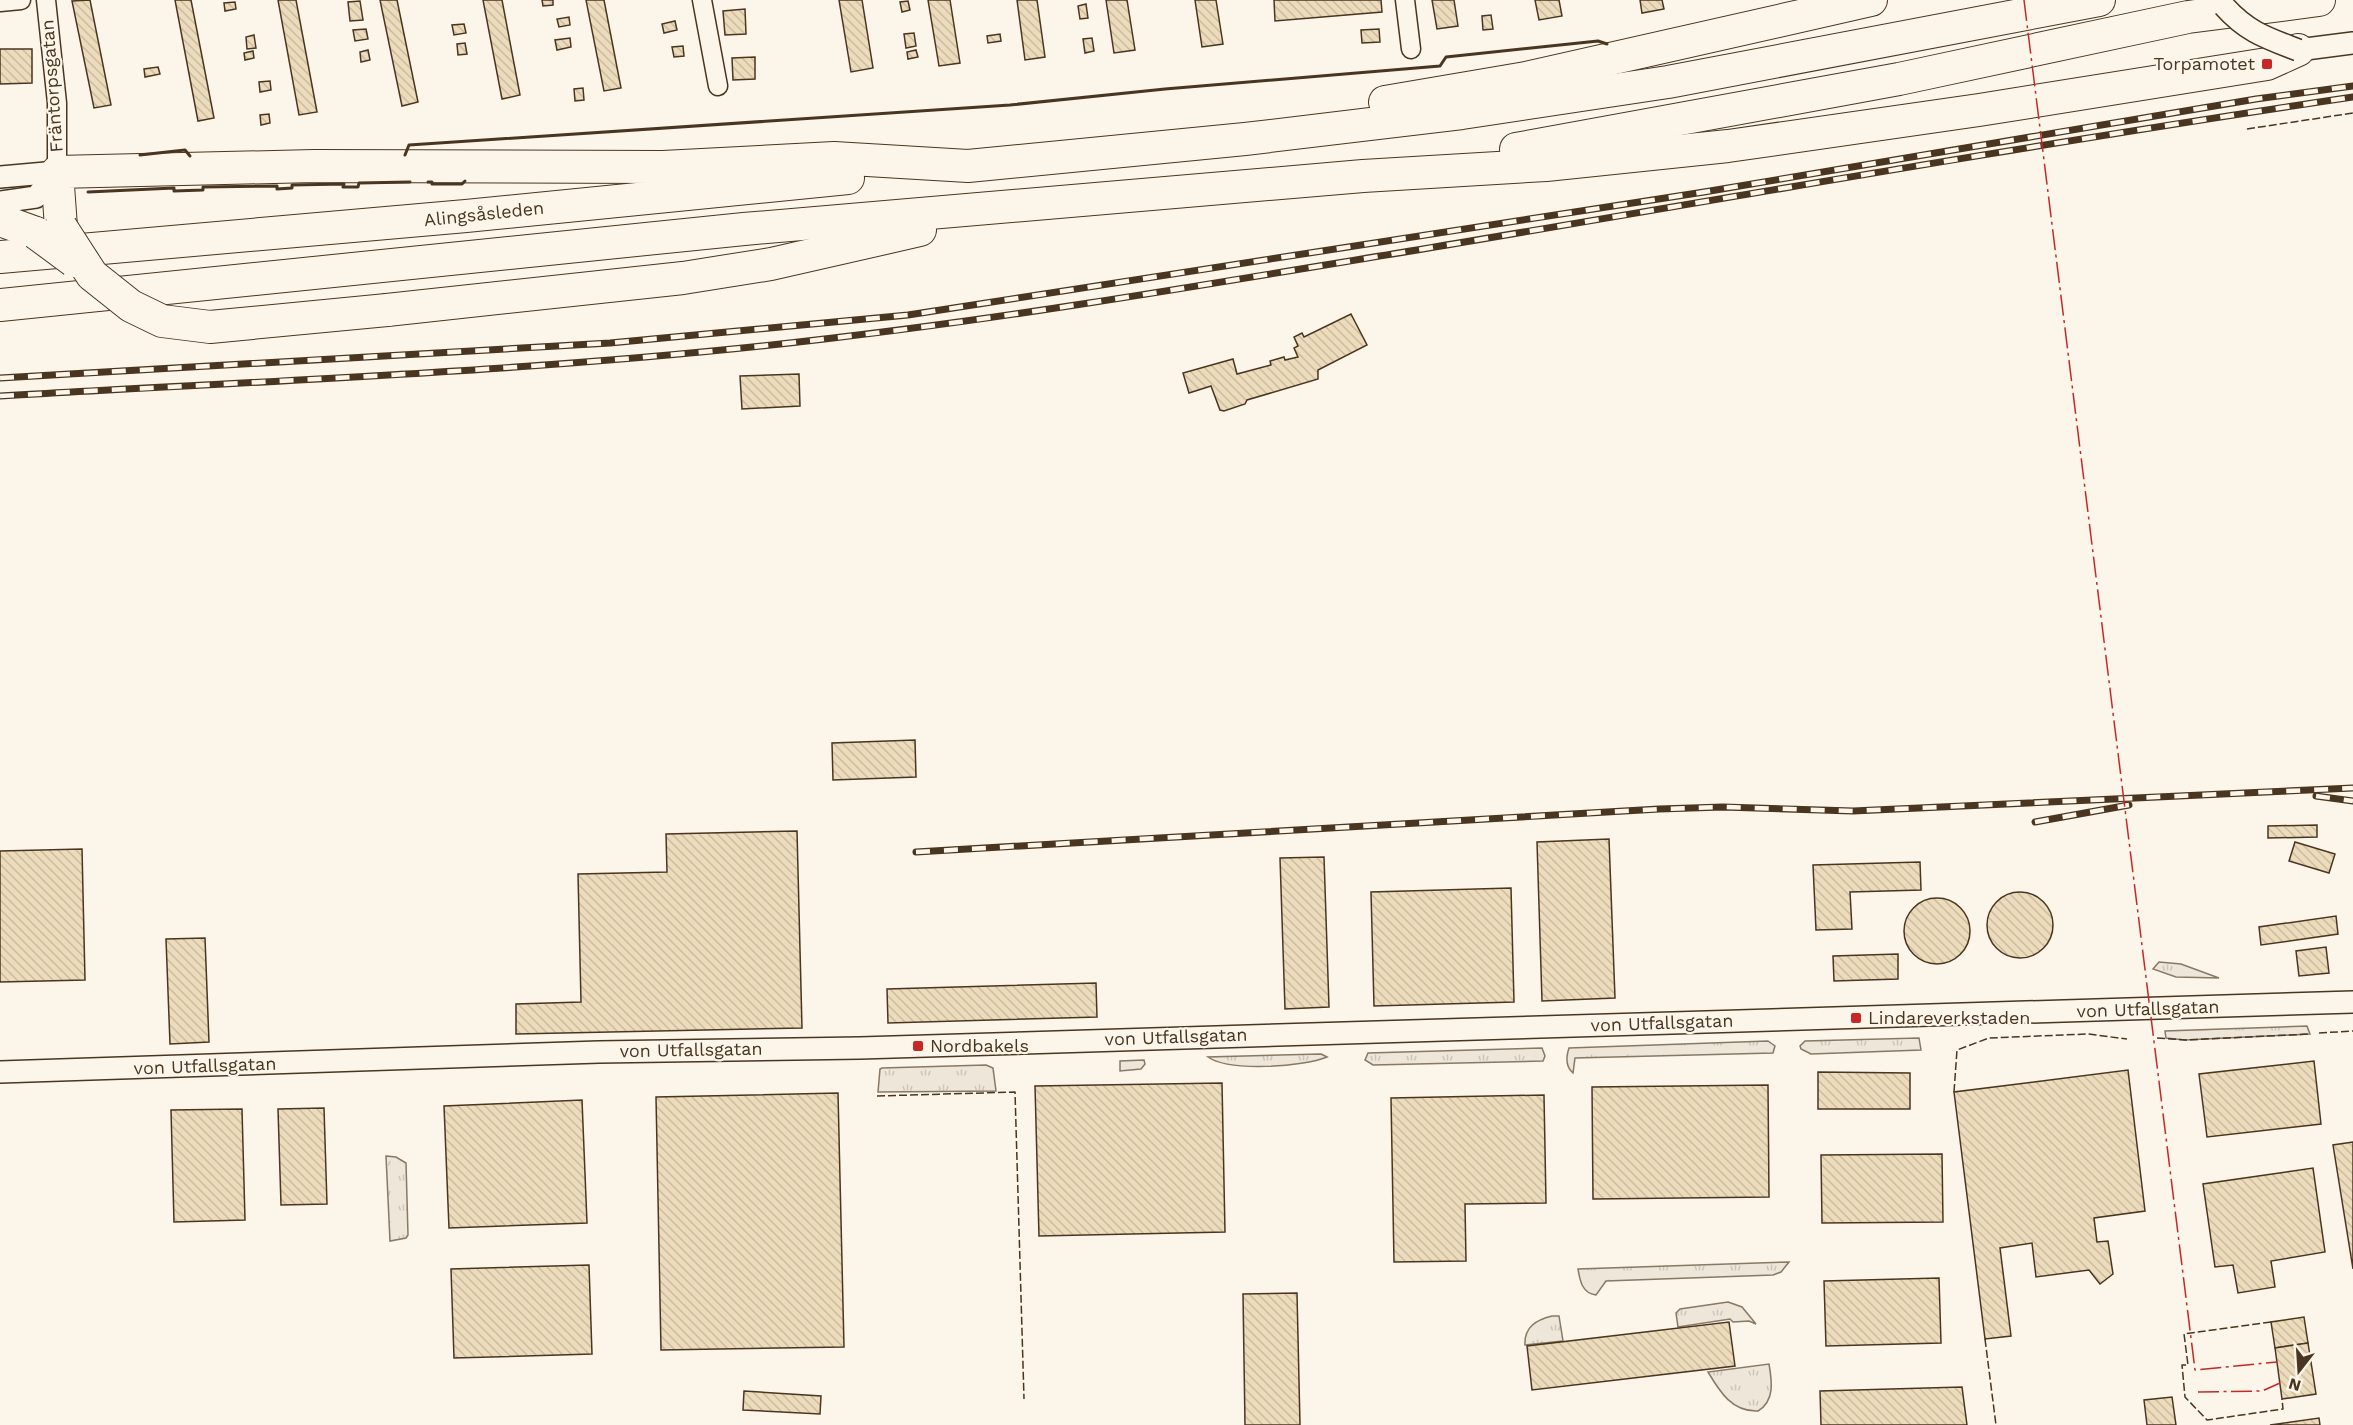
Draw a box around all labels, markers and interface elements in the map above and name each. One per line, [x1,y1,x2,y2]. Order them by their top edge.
street label: Fräntorpsgatan [36,19,67,153]
place label: Torpamotet [2153,53,2255,74]
marker: Torpamotet [2260,57,2274,71]
street label: Alingsåsleden [423,197,545,230]
street label: von Utfallsgatan [2076,996,2220,1021]
place label: Lindareverkstaden [1868,1007,2031,1028]
street label: von Utfallsgatan [1590,1010,1734,1035]
marker: Lindareverkstaden [1849,1011,1863,1025]
street label: von Utfallsgatan [1104,1024,1248,1049]
place label: Nordbakels [930,1035,1029,1056]
street label: von Utfallsgatan [619,1038,763,1061]
marker: Nordbakels [911,1039,925,1053]
street label: von Utfallsgatan [133,1053,277,1078]
north arrow [2269,1341,2329,1401]
text: N [2286,1374,2303,1396]

